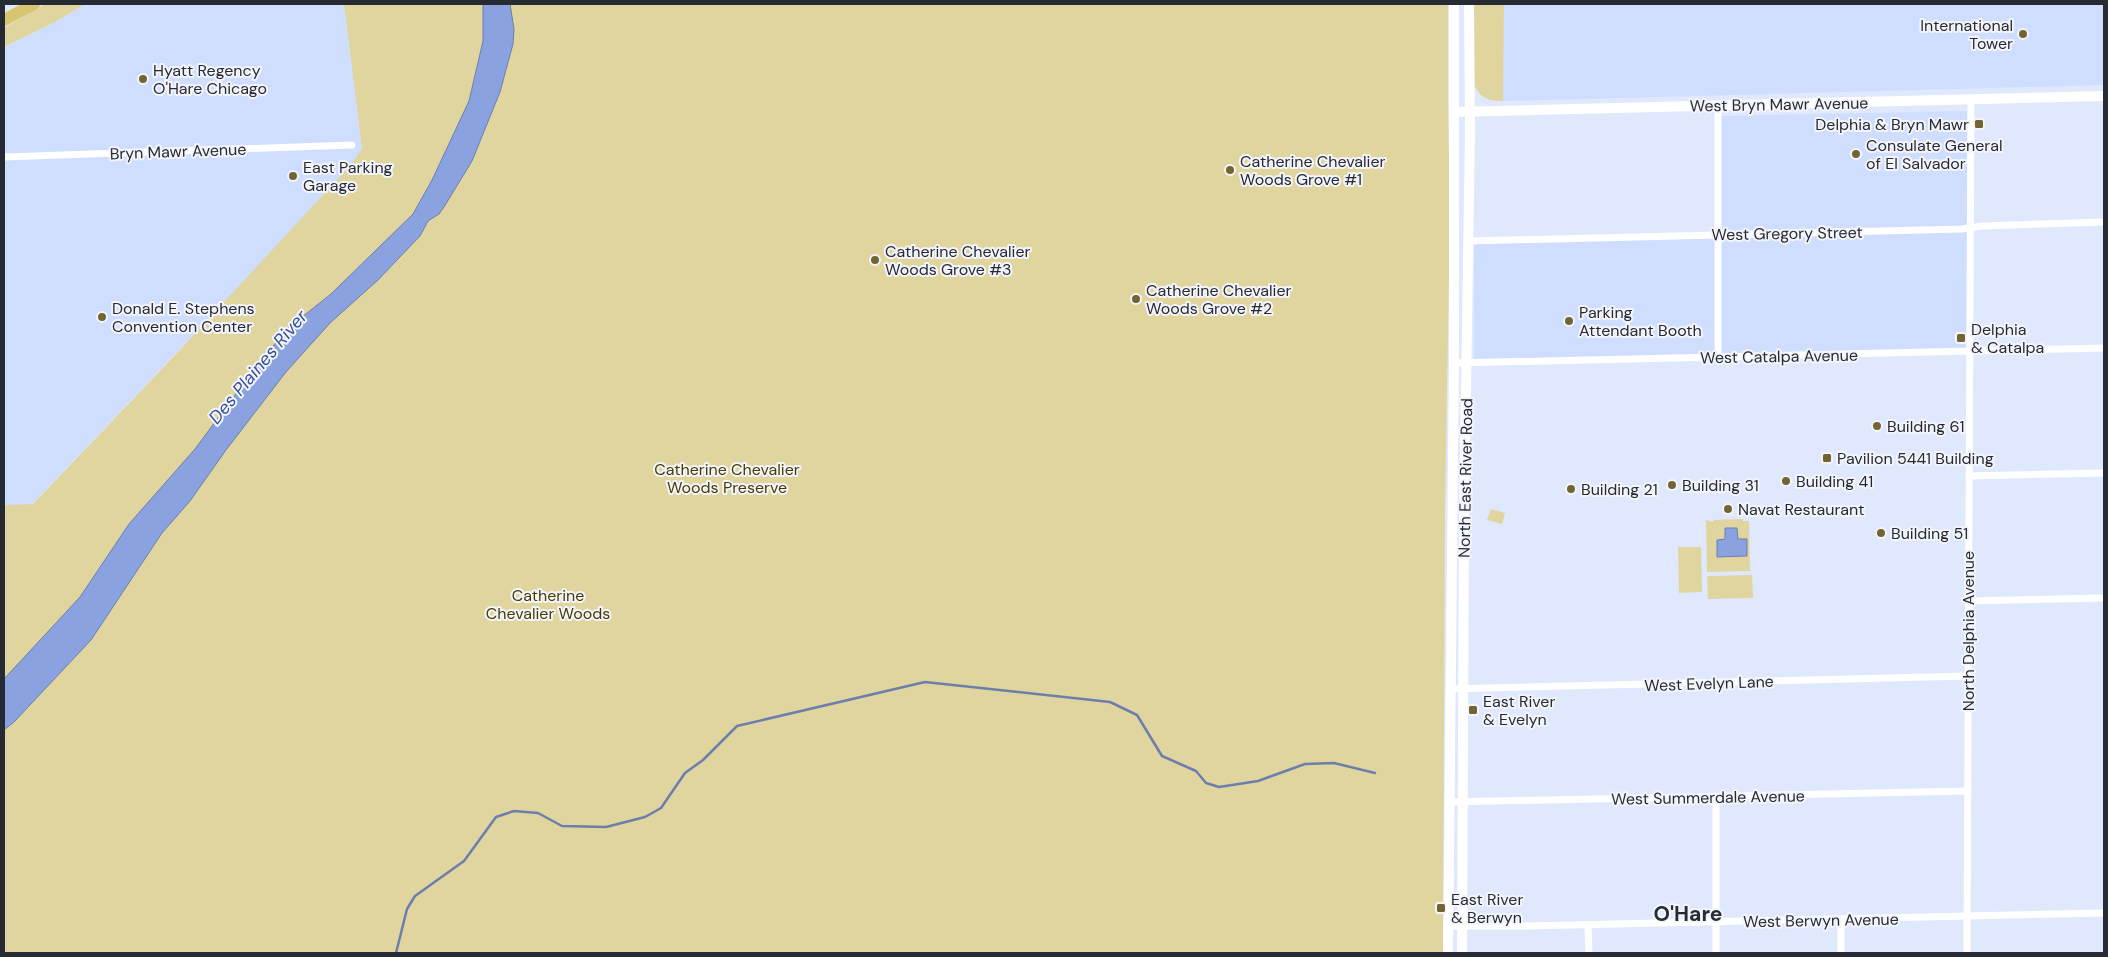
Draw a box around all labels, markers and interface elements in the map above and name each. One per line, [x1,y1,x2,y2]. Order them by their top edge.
place label: International Tower [1920,15,2013,54]
marker: International Tower [2017,28,2029,40]
place label: Hyatt Regency O'Hare Chicago [153,60,267,99]
marker: Hyatt Regency O'Hare Chicago [137,73,149,85]
street label: West Bryn Mawr Avenue [1690,92,1868,117]
place label: Delphia & Bryn Mawr [1815,114,1969,135]
marker: Delphia & Bryn Mawr [1973,118,1985,130]
place label: Consulate General of El Salvador [1866,135,2002,174]
street label: Bryn Mawr Avenue [109,139,247,164]
marker: Consulate General of El Salvador [1850,148,1862,160]
place label: Catherine Chevalier Woods Grove #1 [1240,151,1385,190]
place label: East Parking Garage [303,157,393,196]
marker: Catherine Chevalier Woods Grove #1 [1224,164,1236,176]
marker: East Parking Garage [287,170,299,182]
street label: West Gregory Street [1711,222,1863,245]
place label: Catherine Chevalier Woods Grove #3 [885,241,1030,280]
marker: Catherine Chevalier Woods Grove #3 [869,254,881,266]
place label: Catherine Chevalier Woods Grove #2 [1146,280,1291,319]
marker: Catherine Chevalier Woods Grove #2 [1130,293,1142,305]
place label: Donald E. Stephens Convention Center [112,298,255,337]
place label: Parking Attendant Booth [1579,302,1702,341]
water label: Des Plaines River [203,304,314,429]
marker: Donald E. Stephens Convention Center [96,311,108,323]
marker: Parking Attendant Booth [1563,315,1575,327]
place label: Delphia & Catalpa [1971,319,2044,358]
marker: Delphia & Catalpa [1955,332,1967,344]
street label: West Catalpa Avenue [1700,345,1858,368]
street label: North East River Road [1454,398,1477,558]
place label: Building 61 [1887,416,1965,437]
marker: Building 61 [1871,420,1883,432]
place label: Pavilion 5441 Building [1837,448,1994,469]
marker: Pavilion 5441 Building [1821,452,1833,464]
park label: Catherine Chevalier Woods Preserve [654,459,800,498]
place label: Building 41 [1796,471,1873,492]
place label: Building 31 [1682,475,1759,496]
marker: Building 41 [1780,475,1792,487]
place label: Building 21 [1581,479,1658,500]
marker: Building 31 [1666,479,1678,491]
marker: Building 21 [1565,483,1577,495]
place label: Navat Restaurant [1738,499,1865,520]
marker: Navat Restaurant [1722,503,1734,515]
place label: Building 51 [1891,523,1968,544]
marker: Building 51 [1875,527,1887,539]
street label: North Delphia Avenue [1958,551,1979,711]
park label: Catherine Chevalier Woods [486,585,610,624]
street label: West Evelyn Lane [1644,671,1774,696]
place label: East River & Evelyn [1483,691,1555,730]
marker: East River & Evelyn [1467,704,1479,716]
street label: West Summerdale Avenue [1611,785,1805,810]
place label: East River & Berwyn [1451,889,1523,928]
district label: O'Hare [1654,900,1722,928]
marker: East River & Berwyn [1435,902,1447,914]
street label: West Berwyn Avenue [1743,909,1899,932]

